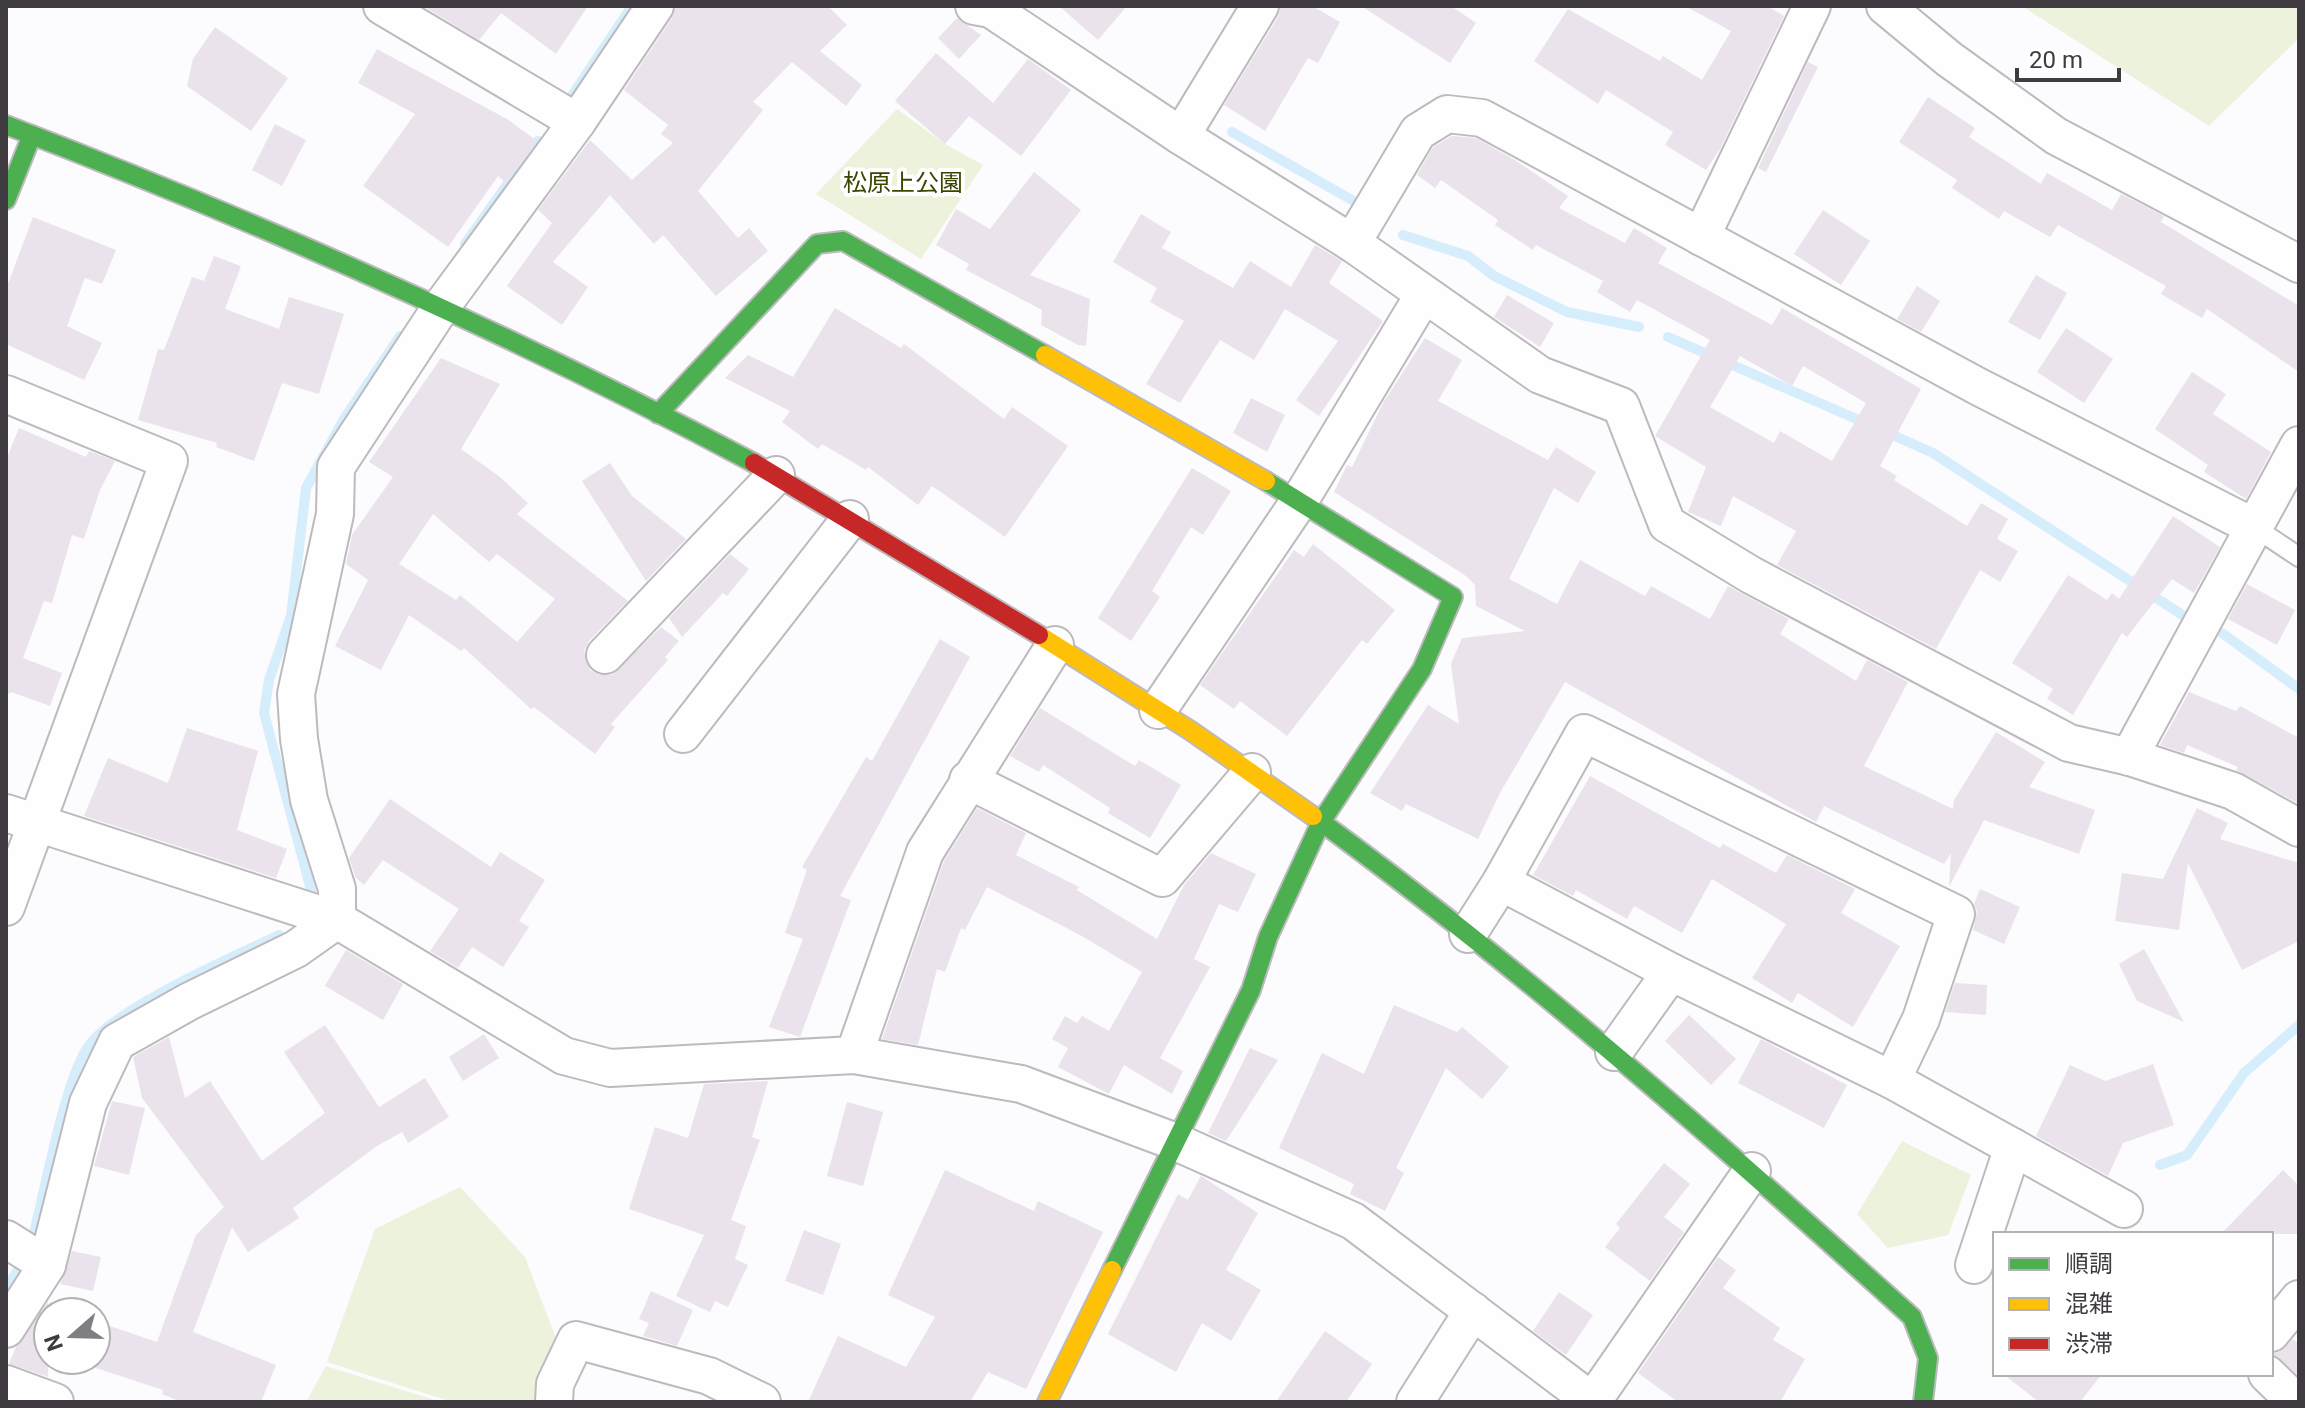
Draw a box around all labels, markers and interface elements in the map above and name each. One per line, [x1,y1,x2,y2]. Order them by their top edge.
scale bar [2017,32,2119,82]
text: 20 m [2029,46,2083,74]
park label: 松原上公園 [843,169,963,197]
legend [1993,1232,2273,1376]
text: 順調 [2065,1250,2113,1278]
text: 混雑 [2065,1290,2113,1318]
north arrow [32,1296,112,1376]
text: 渋滞 [2065,1330,2113,1358]
text: N [39,1331,68,1354]

